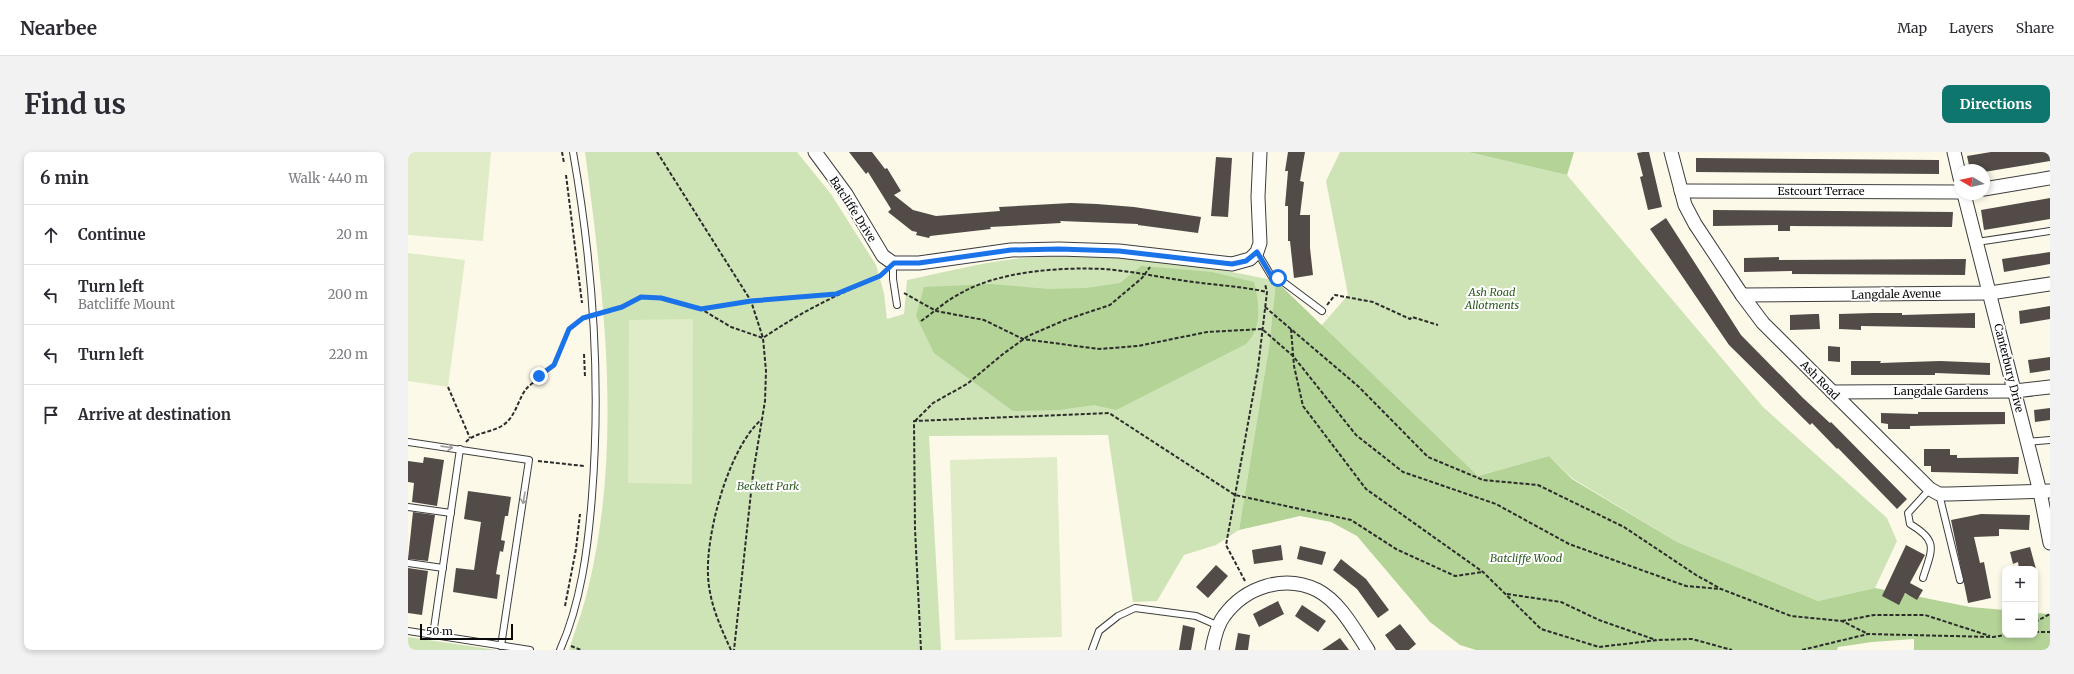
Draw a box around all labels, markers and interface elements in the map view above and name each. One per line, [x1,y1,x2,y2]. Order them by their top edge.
text: Nearbee [20,16,97,40]
text: Map [1897,19,1927,37]
text: Layers [1949,19,1994,37]
text: Share [2016,19,2054,37]
button: Directions [1942,85,2050,123]
text: Find us [24,86,126,122]
north arrow [1954,164,1990,200]
text: 6 min [40,167,89,189]
text: Walk · 440 m [288,170,368,187]
street label: Batcliffe Drive [827,174,879,245]
street label: Estcourt Terrace [1777,184,1865,198]
icon: ahead [40,224,62,246]
text: Continue [78,225,146,244]
text: 20 m [336,226,368,243]
route start [1269,269,1287,287]
text: Turn left [78,277,144,296]
icon: left [40,284,62,306]
park label: Ash Road Allotments [1464,285,1519,312]
text: 200 m [328,286,368,303]
street label: Langdale Avenue [1851,286,1941,302]
text: Batcliffe Mount [78,296,175,313]
street label: Canterbury Drive [1991,322,2027,414]
icon: left [40,344,62,366]
text: Turn left [78,345,144,364]
text: 220 m [329,346,368,363]
street label: Ash Road [1797,357,1843,403]
route end [530,367,548,385]
street label: Langdale Gardens [1894,384,1988,398]
icon: arrive [40,404,62,426]
text: Arrive at destination [78,405,231,424]
one-way arrow [440,443,453,451]
park label: Beckett Park [737,479,799,493]
one-way arrow [520,491,528,504]
park label: Batcliffe Wood [1490,551,1563,565]
map controls [2002,566,2038,638]
button: + [2002,566,2038,602]
button: − [2002,602,2038,638]
scale bar [420,622,513,641]
text: 50 m [426,624,453,638]

